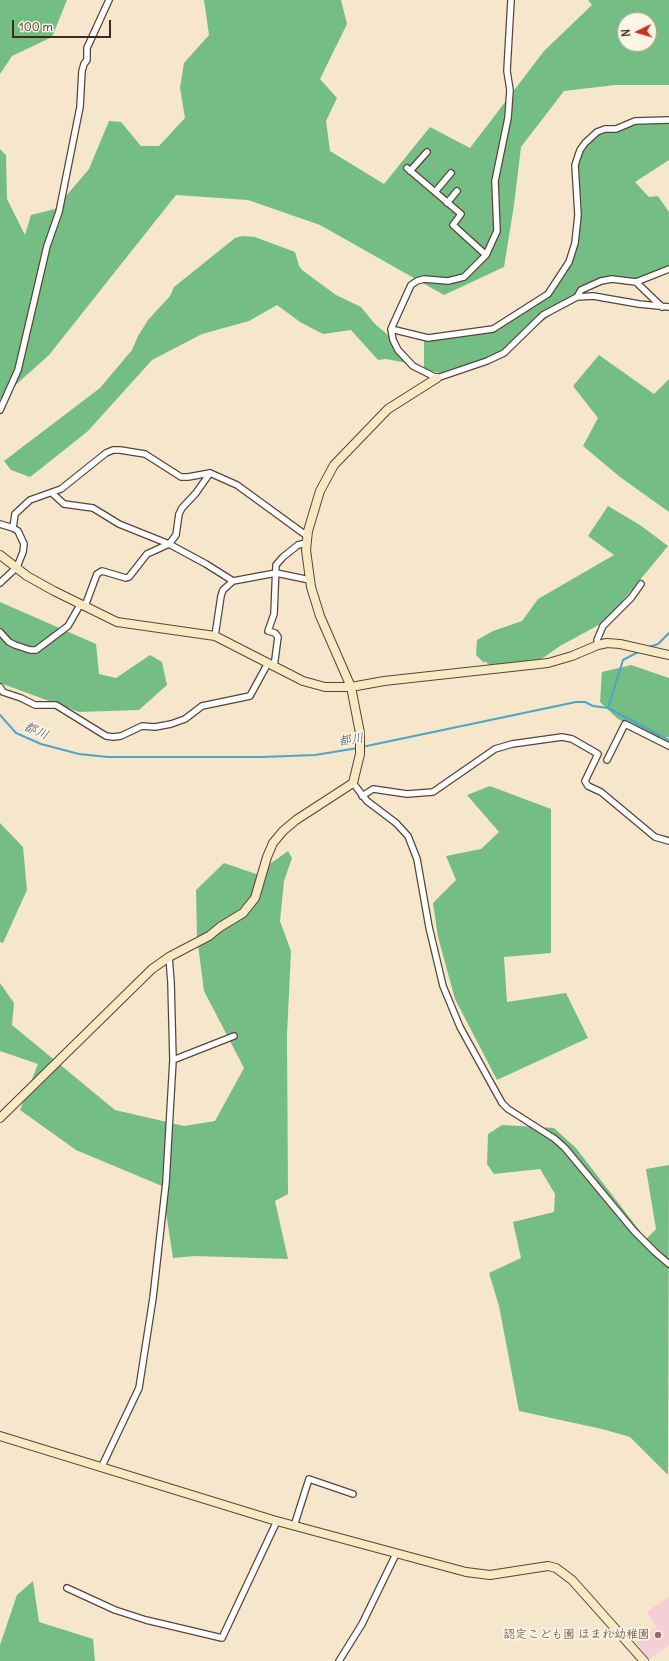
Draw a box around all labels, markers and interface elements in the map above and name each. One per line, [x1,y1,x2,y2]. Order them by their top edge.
scale bar [14,12,113,38]
north arrow [617,12,657,52]
text: 100 m [19,19,53,34]
text: N [619,29,633,37]
water label: 都川 [21,719,51,743]
water label: 都川 [337,730,365,750]
place label: 認定こども園 ほまれ幼稚園 [503,1628,650,1642]
marker: 認定こども園 ほまれ幼稚園 [653,1630,663,1640]

